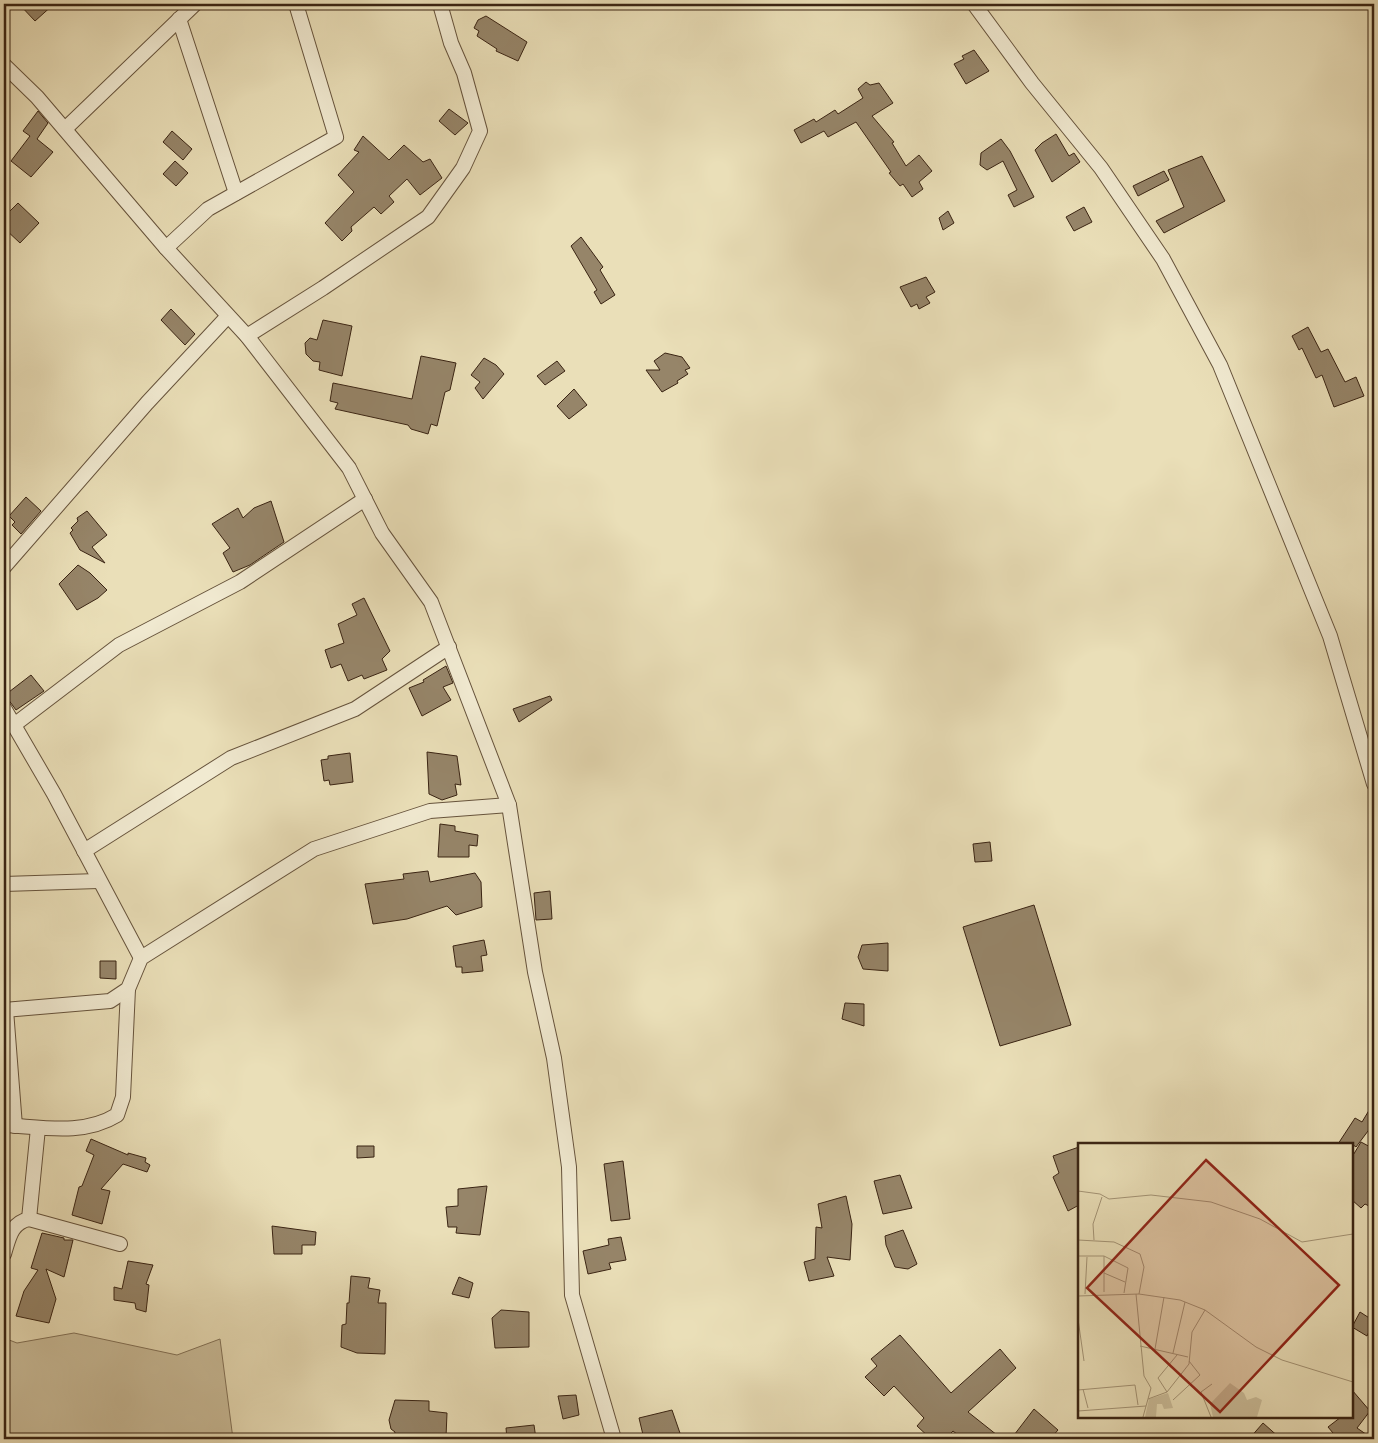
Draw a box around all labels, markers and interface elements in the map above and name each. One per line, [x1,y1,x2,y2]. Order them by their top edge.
inset map [1078,1143,1353,1418]

